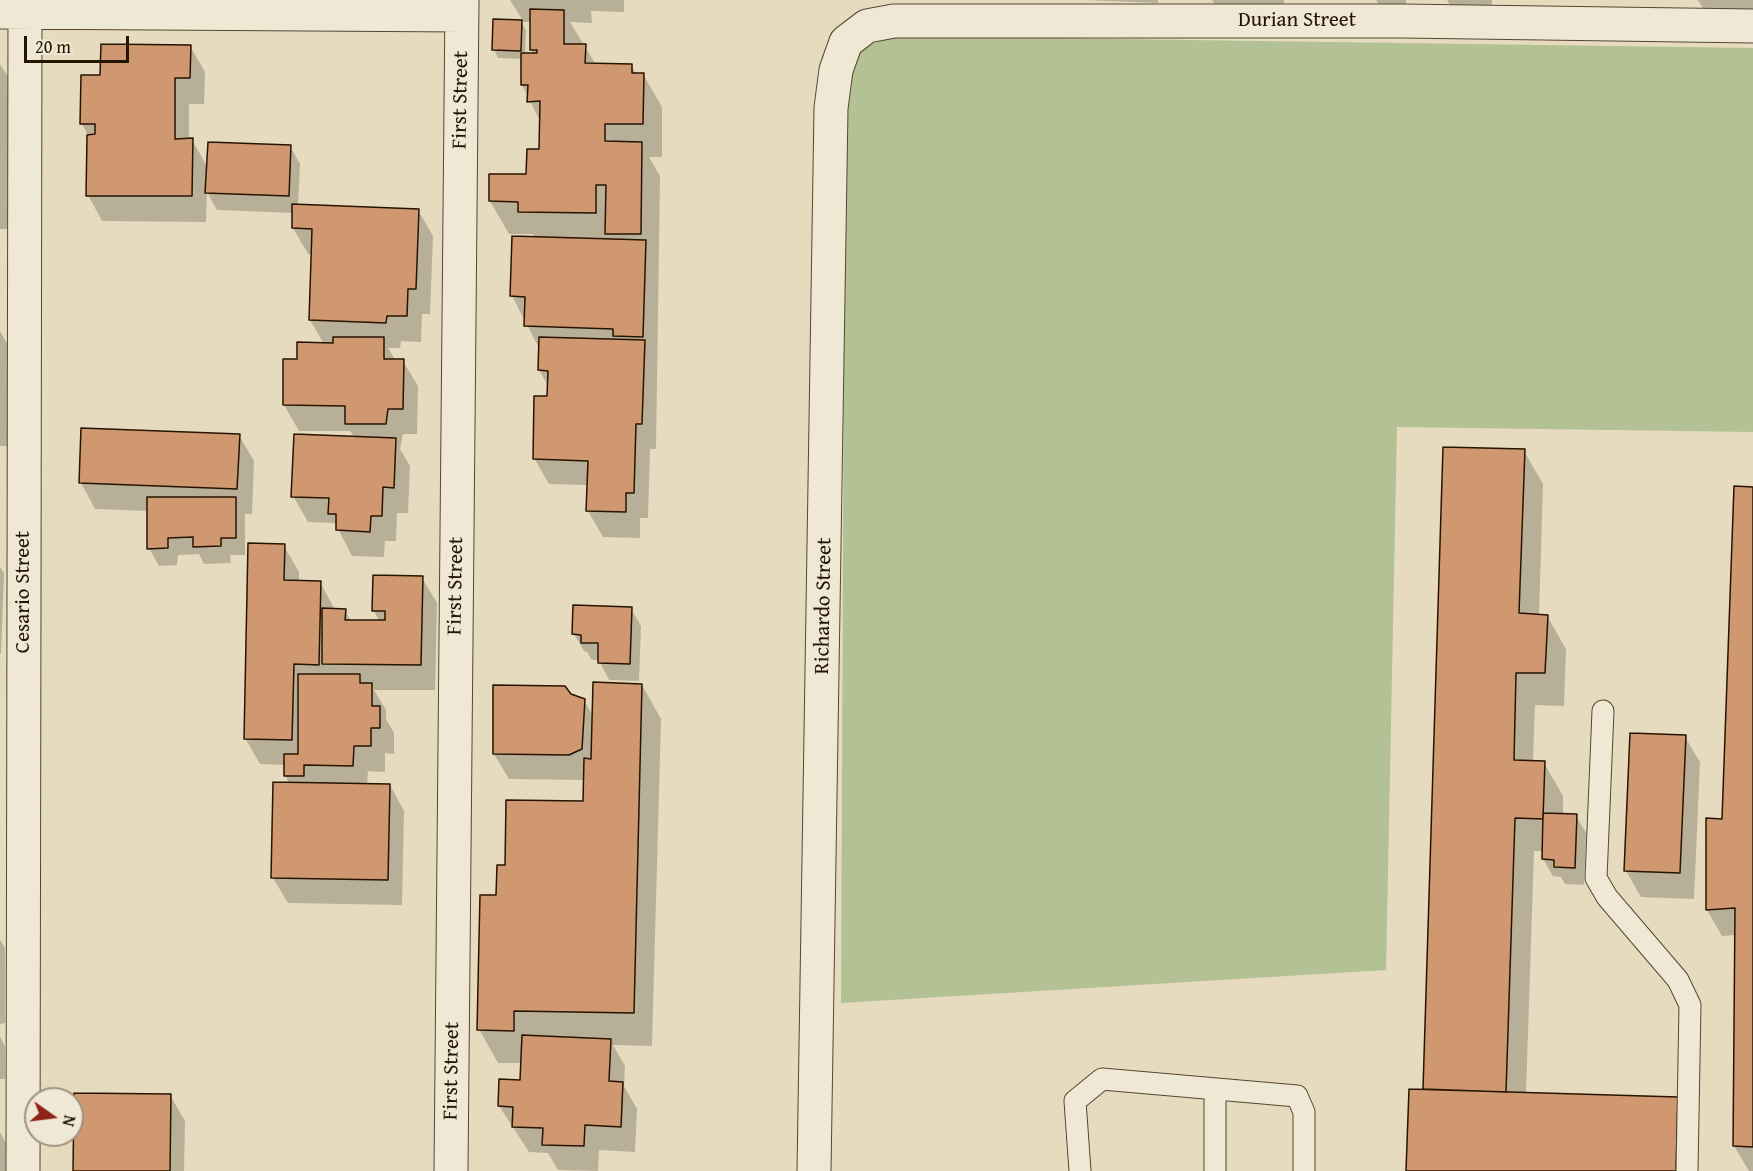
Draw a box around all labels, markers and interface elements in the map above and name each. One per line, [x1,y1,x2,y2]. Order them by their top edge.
street label: Durian Street [1238,8,1356,34]
scale bar [27,24,132,62]
text: 20 m [35,33,71,60]
street label: First Street [448,51,474,149]
street label: Cesario Street [11,531,37,653]
street label: First Street [443,537,469,635]
street label: Richardo Street [810,537,838,675]
street label: First Street [439,1022,465,1120]
north arrow [24,1087,84,1147]
text: N [57,1113,82,1129]

